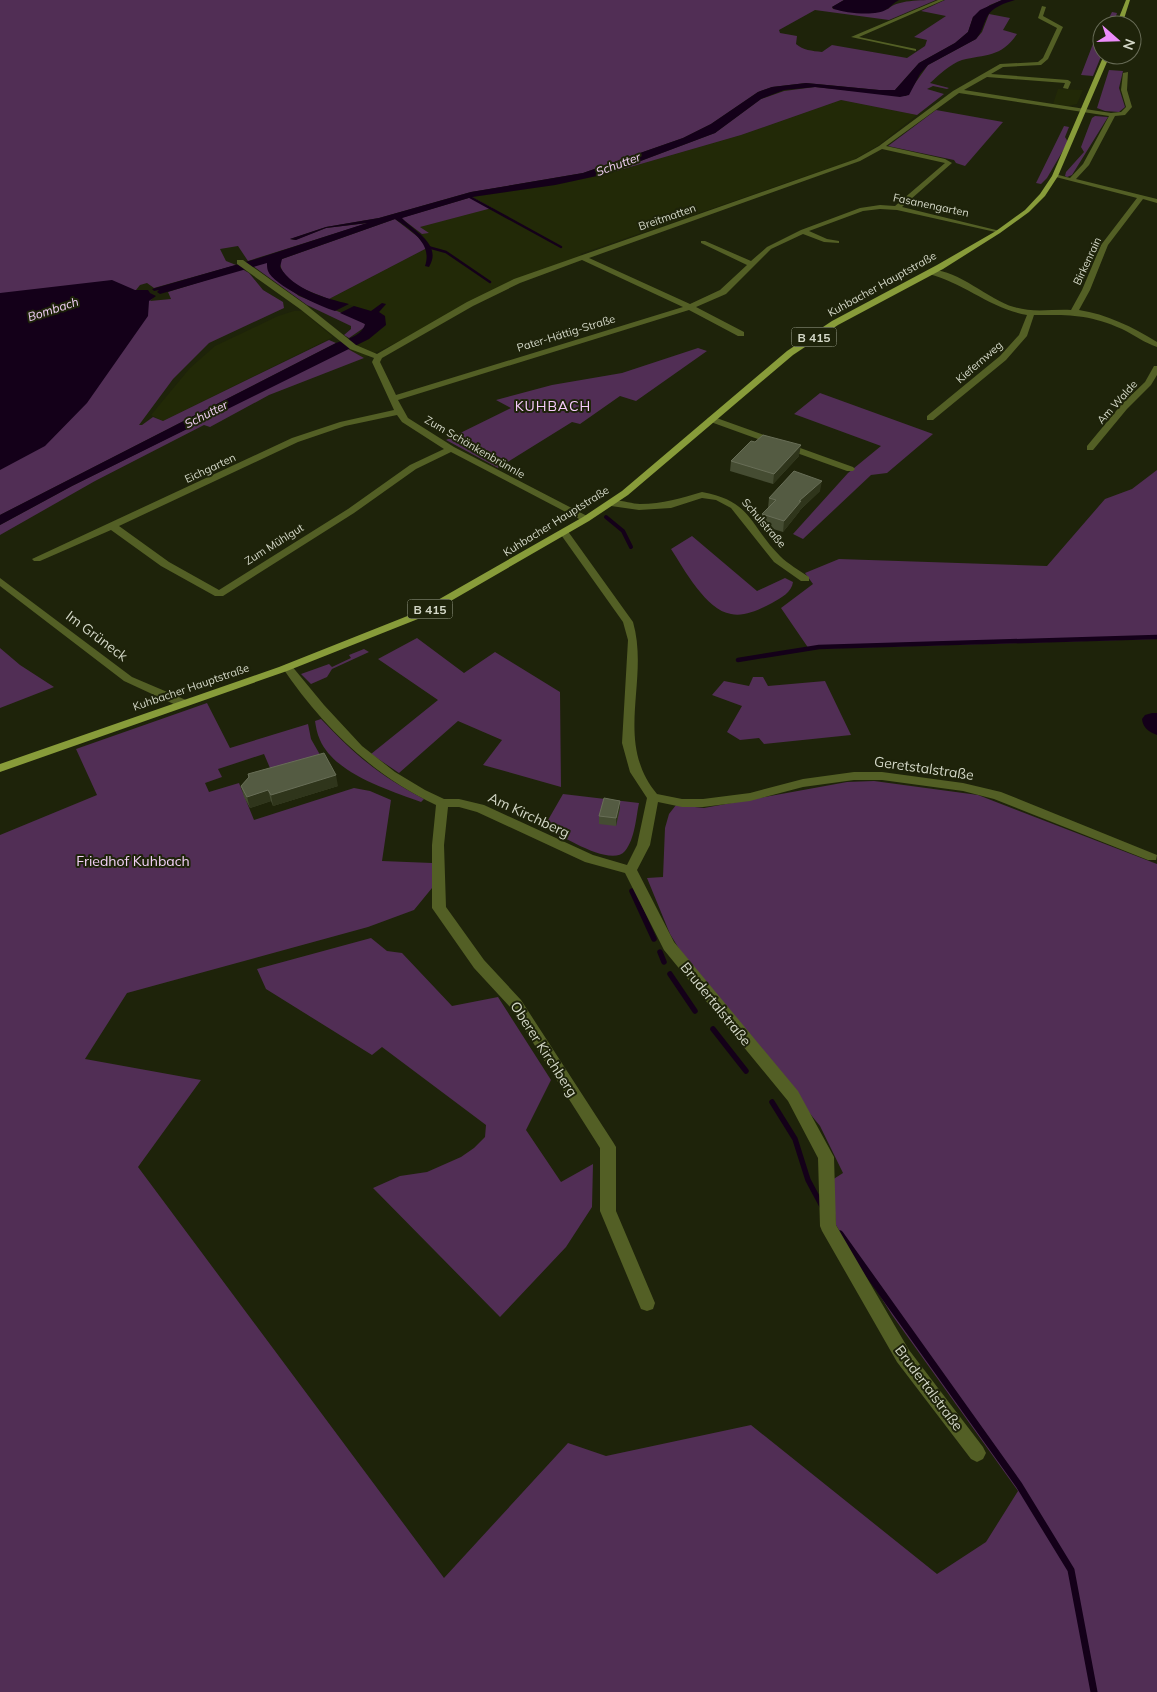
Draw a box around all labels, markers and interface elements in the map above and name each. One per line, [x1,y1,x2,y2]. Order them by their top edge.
north arrow [1092,15,1142,65]
text: N [1119,36,1139,52]
water label: Schutter [594,149,643,179]
street label: Fasanengarten [892,190,970,220]
street label: Breitmatten [636,201,698,233]
street label: Birkenrain [1070,235,1104,287]
street label: Kuhbacher Hauptstraße [825,248,939,320]
water label: Bombach [26,294,80,324]
street label: Pater-Hättig-Straße [515,311,617,355]
road number: B 415 [792,328,836,347]
street label: Kiefernweg [953,338,1005,386]
street label: Am Walde [1094,377,1140,427]
water label: Schutter [182,396,231,431]
district label: KUHBACH [515,397,591,415]
street label: Zum Schänkenbrünnle [422,413,528,481]
street label: Eichgarten [182,450,238,486]
street label: Kuhbacher Hauptstraße [501,483,611,559]
street label: Schulstraße [739,496,789,550]
street label: Zum Mühlgut [242,520,306,568]
road number: B 415 [408,600,452,618]
street label: Im Grüneck [62,607,132,666]
street label: Kuhbacher Hauptstraße [131,661,251,713]
street label: Geretstalstraße [873,752,975,784]
street label: Am Kirchberg [485,788,573,842]
park label: Friedhof Kuhbach [76,852,190,870]
street label: Brudertalstraße [677,959,755,1049]
street label: Oberer Kirchberg [507,998,581,1100]
street label: Brudertalstraße [891,1342,967,1434]

